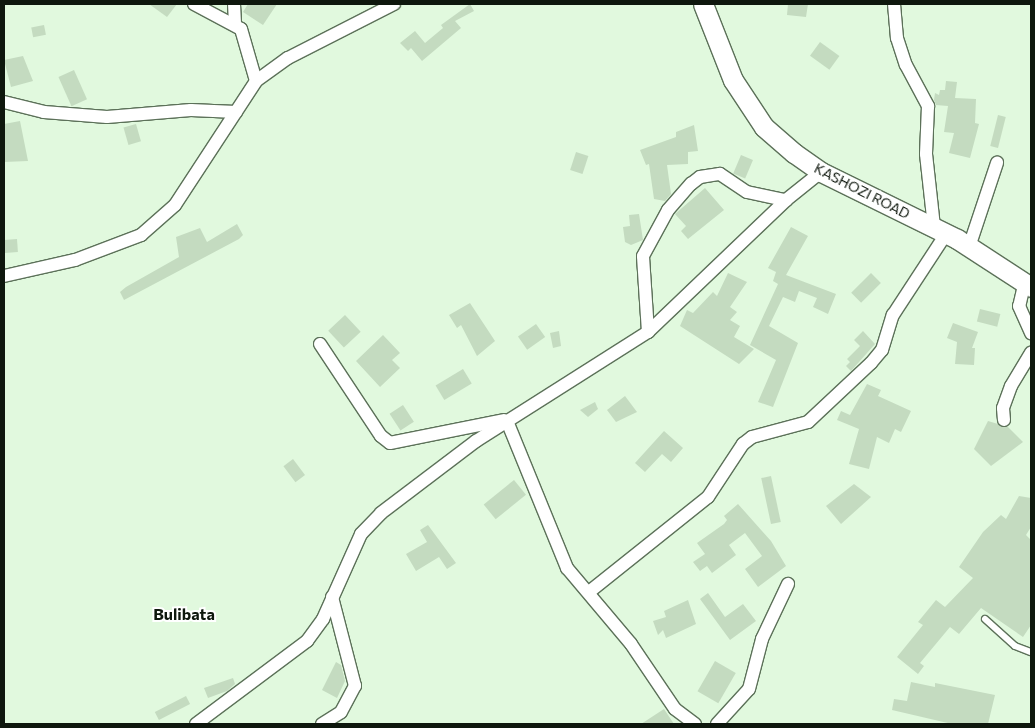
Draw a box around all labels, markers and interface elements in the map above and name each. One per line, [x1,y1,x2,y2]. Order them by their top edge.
street label: KASHOZI ROAD [811,160,913,222]
district label: Bulibata [153,604,215,624]

